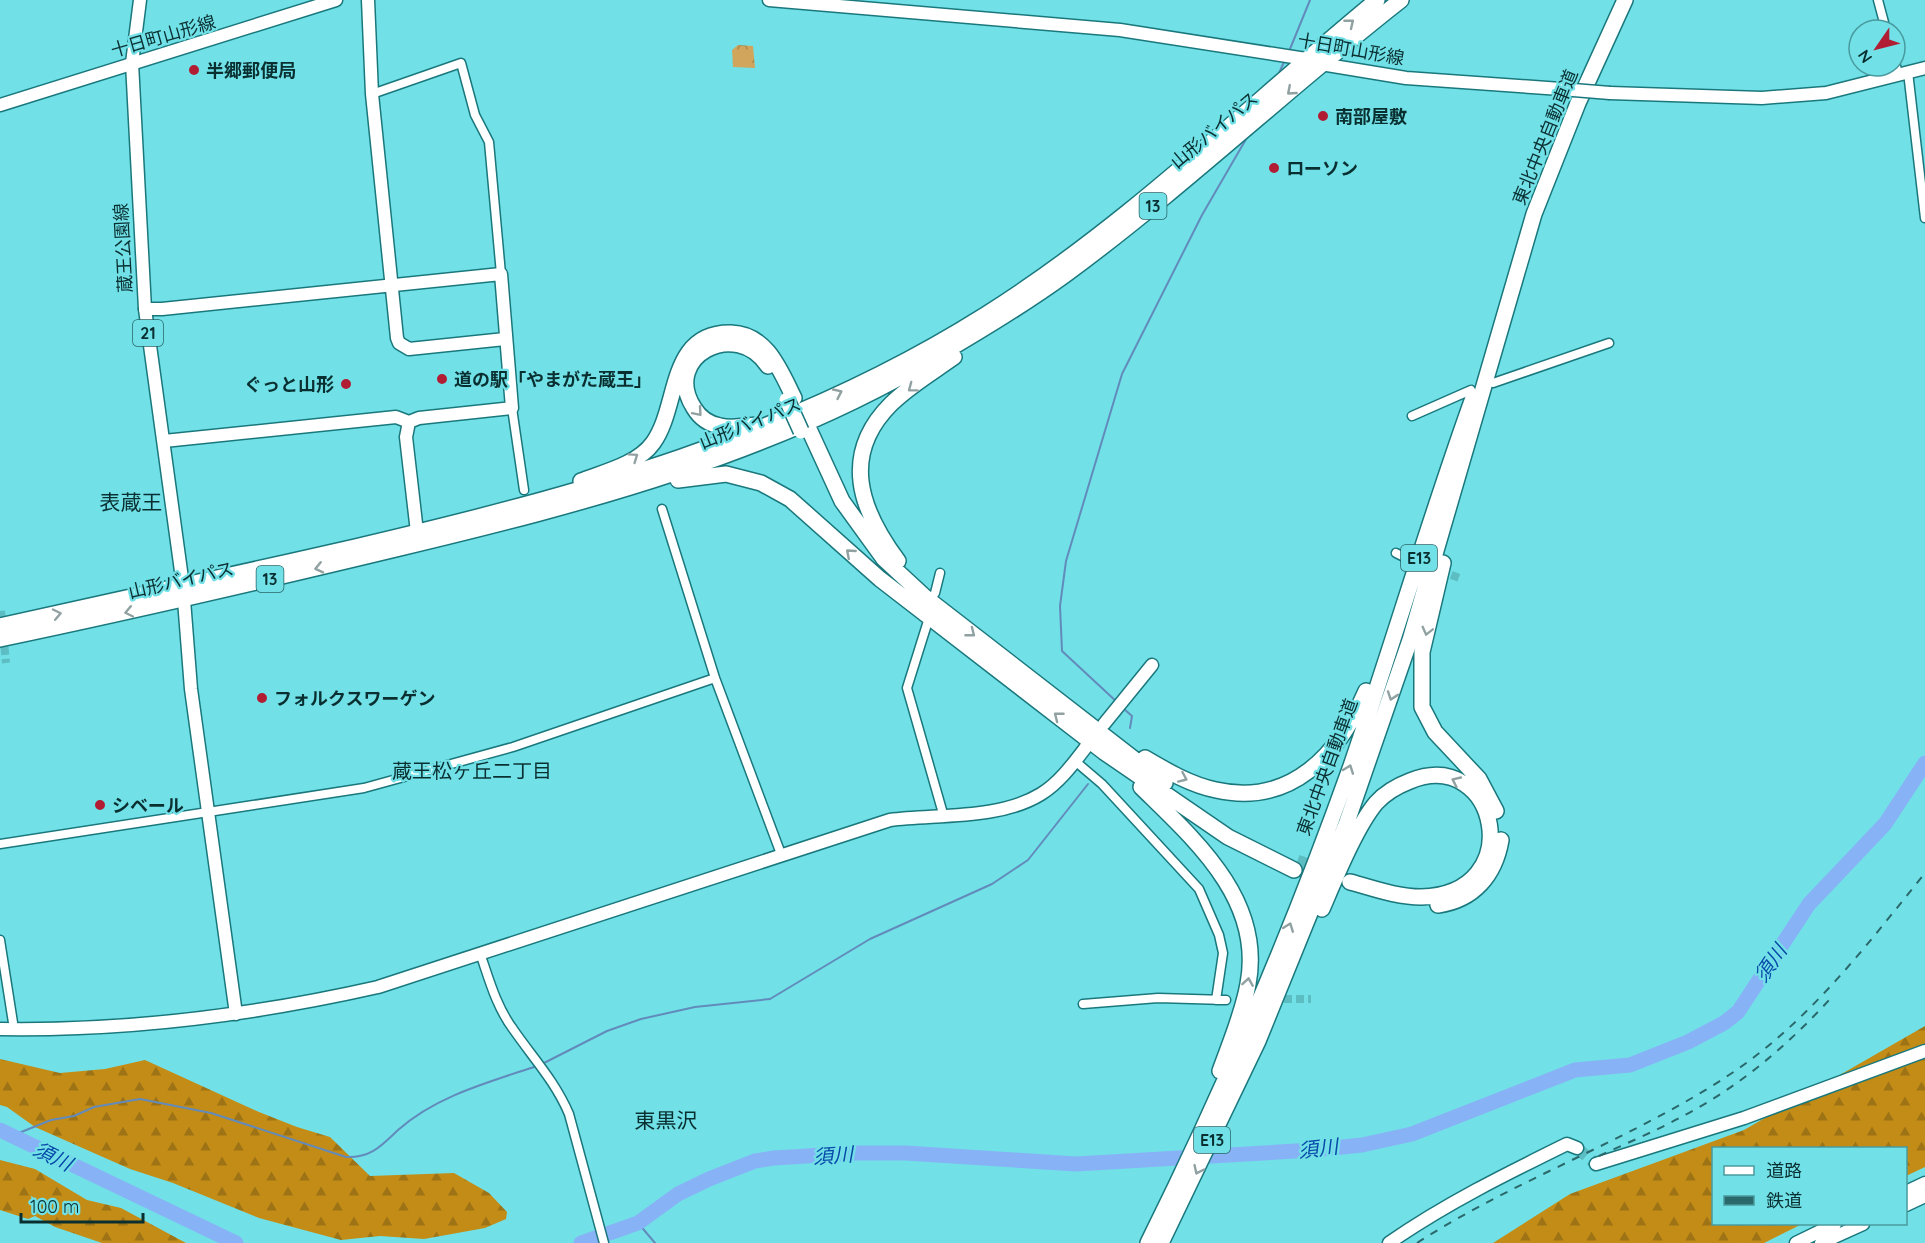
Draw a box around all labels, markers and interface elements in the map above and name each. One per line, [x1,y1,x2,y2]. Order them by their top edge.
street label: 十日町山形線 [108,10,218,62]
north arrow [1847,18,1907,78]
one-way arrow [1343,19,1354,30]
street label: 十日町山形線 [1296,28,1406,70]
text: N [1853,46,1876,67]
place label: 半郷郵便局 [206,59,296,82]
marker: 半郷郵便局 [187,63,201,77]
street label: 東北中央自動車道 [1507,66,1583,208]
one-way arrow [1286,83,1297,94]
street label: 山形バイパス [1165,87,1263,173]
place label: 南部屋敷 [1335,105,1407,128]
marker: 南部屋敷 [1316,109,1330,123]
place label: ローソン [1286,157,1358,180]
marker: ローソン [1267,161,1281,175]
road number: 13 [1140,193,1166,219]
street label: 蔵王公園線 [109,202,137,294]
road number: 21 [133,320,163,346]
place label: 道の駅「やまがた蔵王」 [454,368,652,391]
marker: 道の駅「やまがた蔵王」 [435,372,449,386]
place label: ぐっと山形 [244,373,334,396]
marker: ぐっと山形 [339,377,353,391]
one-way arrow [907,381,918,392]
one-way arrow [832,388,843,400]
street label: 山形バイパス [696,392,804,454]
one-way arrow [691,405,702,416]
one-way arrow [628,453,639,464]
district label: 表蔵王 [100,489,163,515]
road number: E13 [1401,545,1437,571]
one-way arrow [846,550,857,561]
street label: 山形バイパス [126,557,236,603]
one-way arrow [314,560,324,573]
road number: 13 [256,566,284,592]
one-way arrow [124,604,134,617]
one-way arrow [52,608,62,621]
one-way arrow [965,626,976,637]
one-way arrow [1421,626,1434,636]
place label: フォルクスワーゲン [274,687,435,710]
one-way arrow [1386,690,1399,701]
marker: フォルクスワーゲン [255,691,269,705]
street label: 東北中央自動車道 [1292,695,1362,839]
one-way arrow [1054,713,1065,724]
district label: 蔵王松ヶ丘二丁目 [392,758,552,783]
one-way arrow [1342,764,1354,775]
one-way arrow [1177,771,1188,783]
one-way arrow [1452,776,1463,788]
place label: シベール [112,794,184,817]
marker: シベール [93,798,107,812]
one-way arrow [1282,923,1295,933]
water label: 須川 [1748,938,1793,987]
one-way arrow [1241,977,1253,986]
district label: 東黒沢 [635,1107,698,1133]
road number: E13 [1194,1127,1230,1153]
water label: 須川 [1297,1133,1341,1163]
water label: 須川 [30,1136,78,1177]
water label: 須川 [812,1141,856,1169]
legend [1712,1147,1907,1225]
text: 道路 [1766,1159,1802,1182]
one-way arrow [1193,1164,1205,1175]
scale bar [21,1186,142,1224]
text: 鉄道 [1766,1189,1802,1212]
text: 100 m [30,1195,79,1218]

